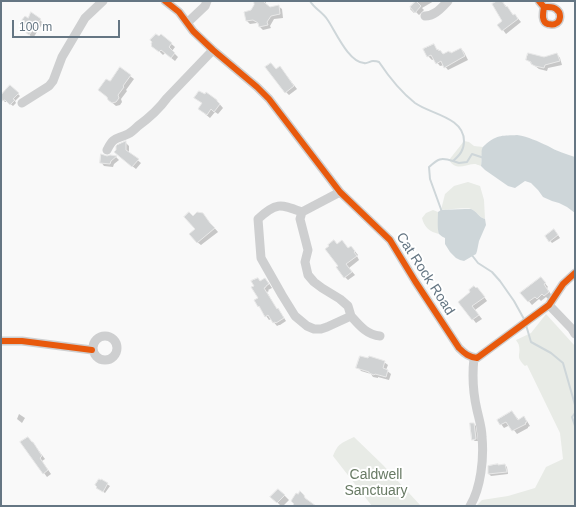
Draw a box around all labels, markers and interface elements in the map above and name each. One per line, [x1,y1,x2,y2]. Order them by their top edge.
scale bar [14,12,122,38]
text: 100 m [19,20,52,34]
street label: Cat Rock Road [392,230,458,318]
park label: Caldwell Sanctuary [344,467,408,500]

